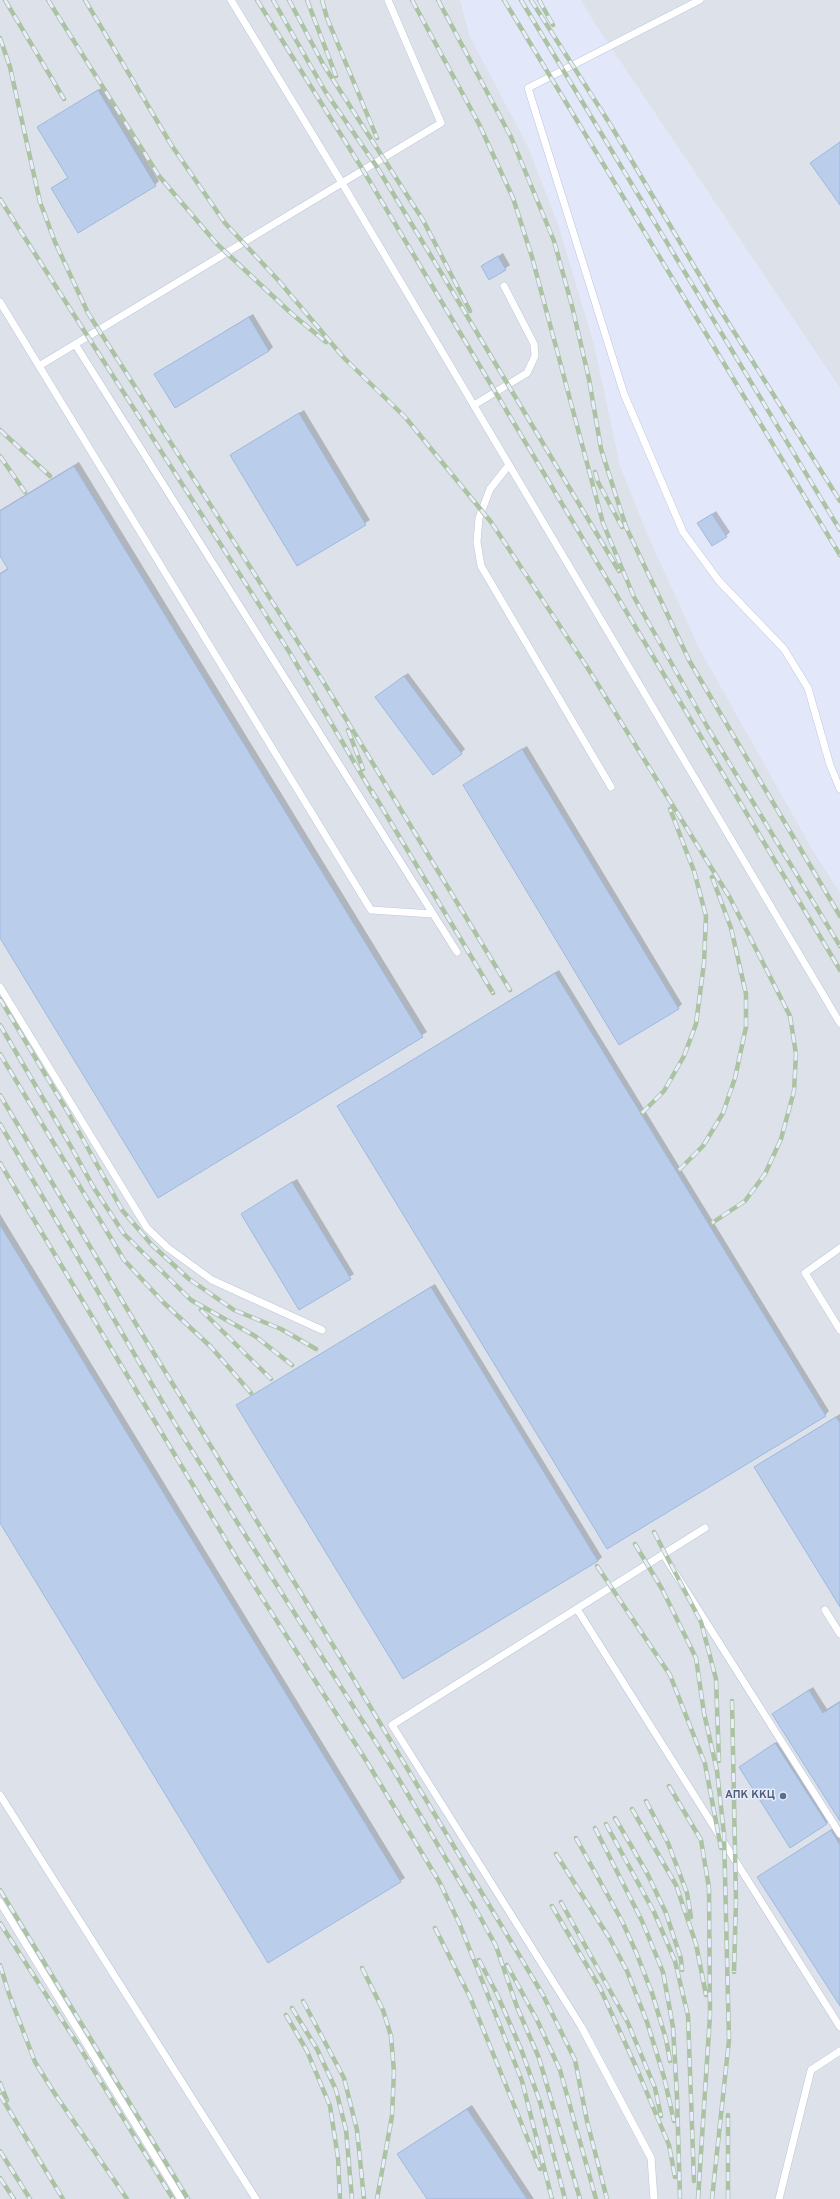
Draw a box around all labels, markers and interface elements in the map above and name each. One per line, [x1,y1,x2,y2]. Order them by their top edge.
place label: АПК ККЦ [725,1789,775,1803]
marker: АПК ККЦ [778,1791,788,1801]

